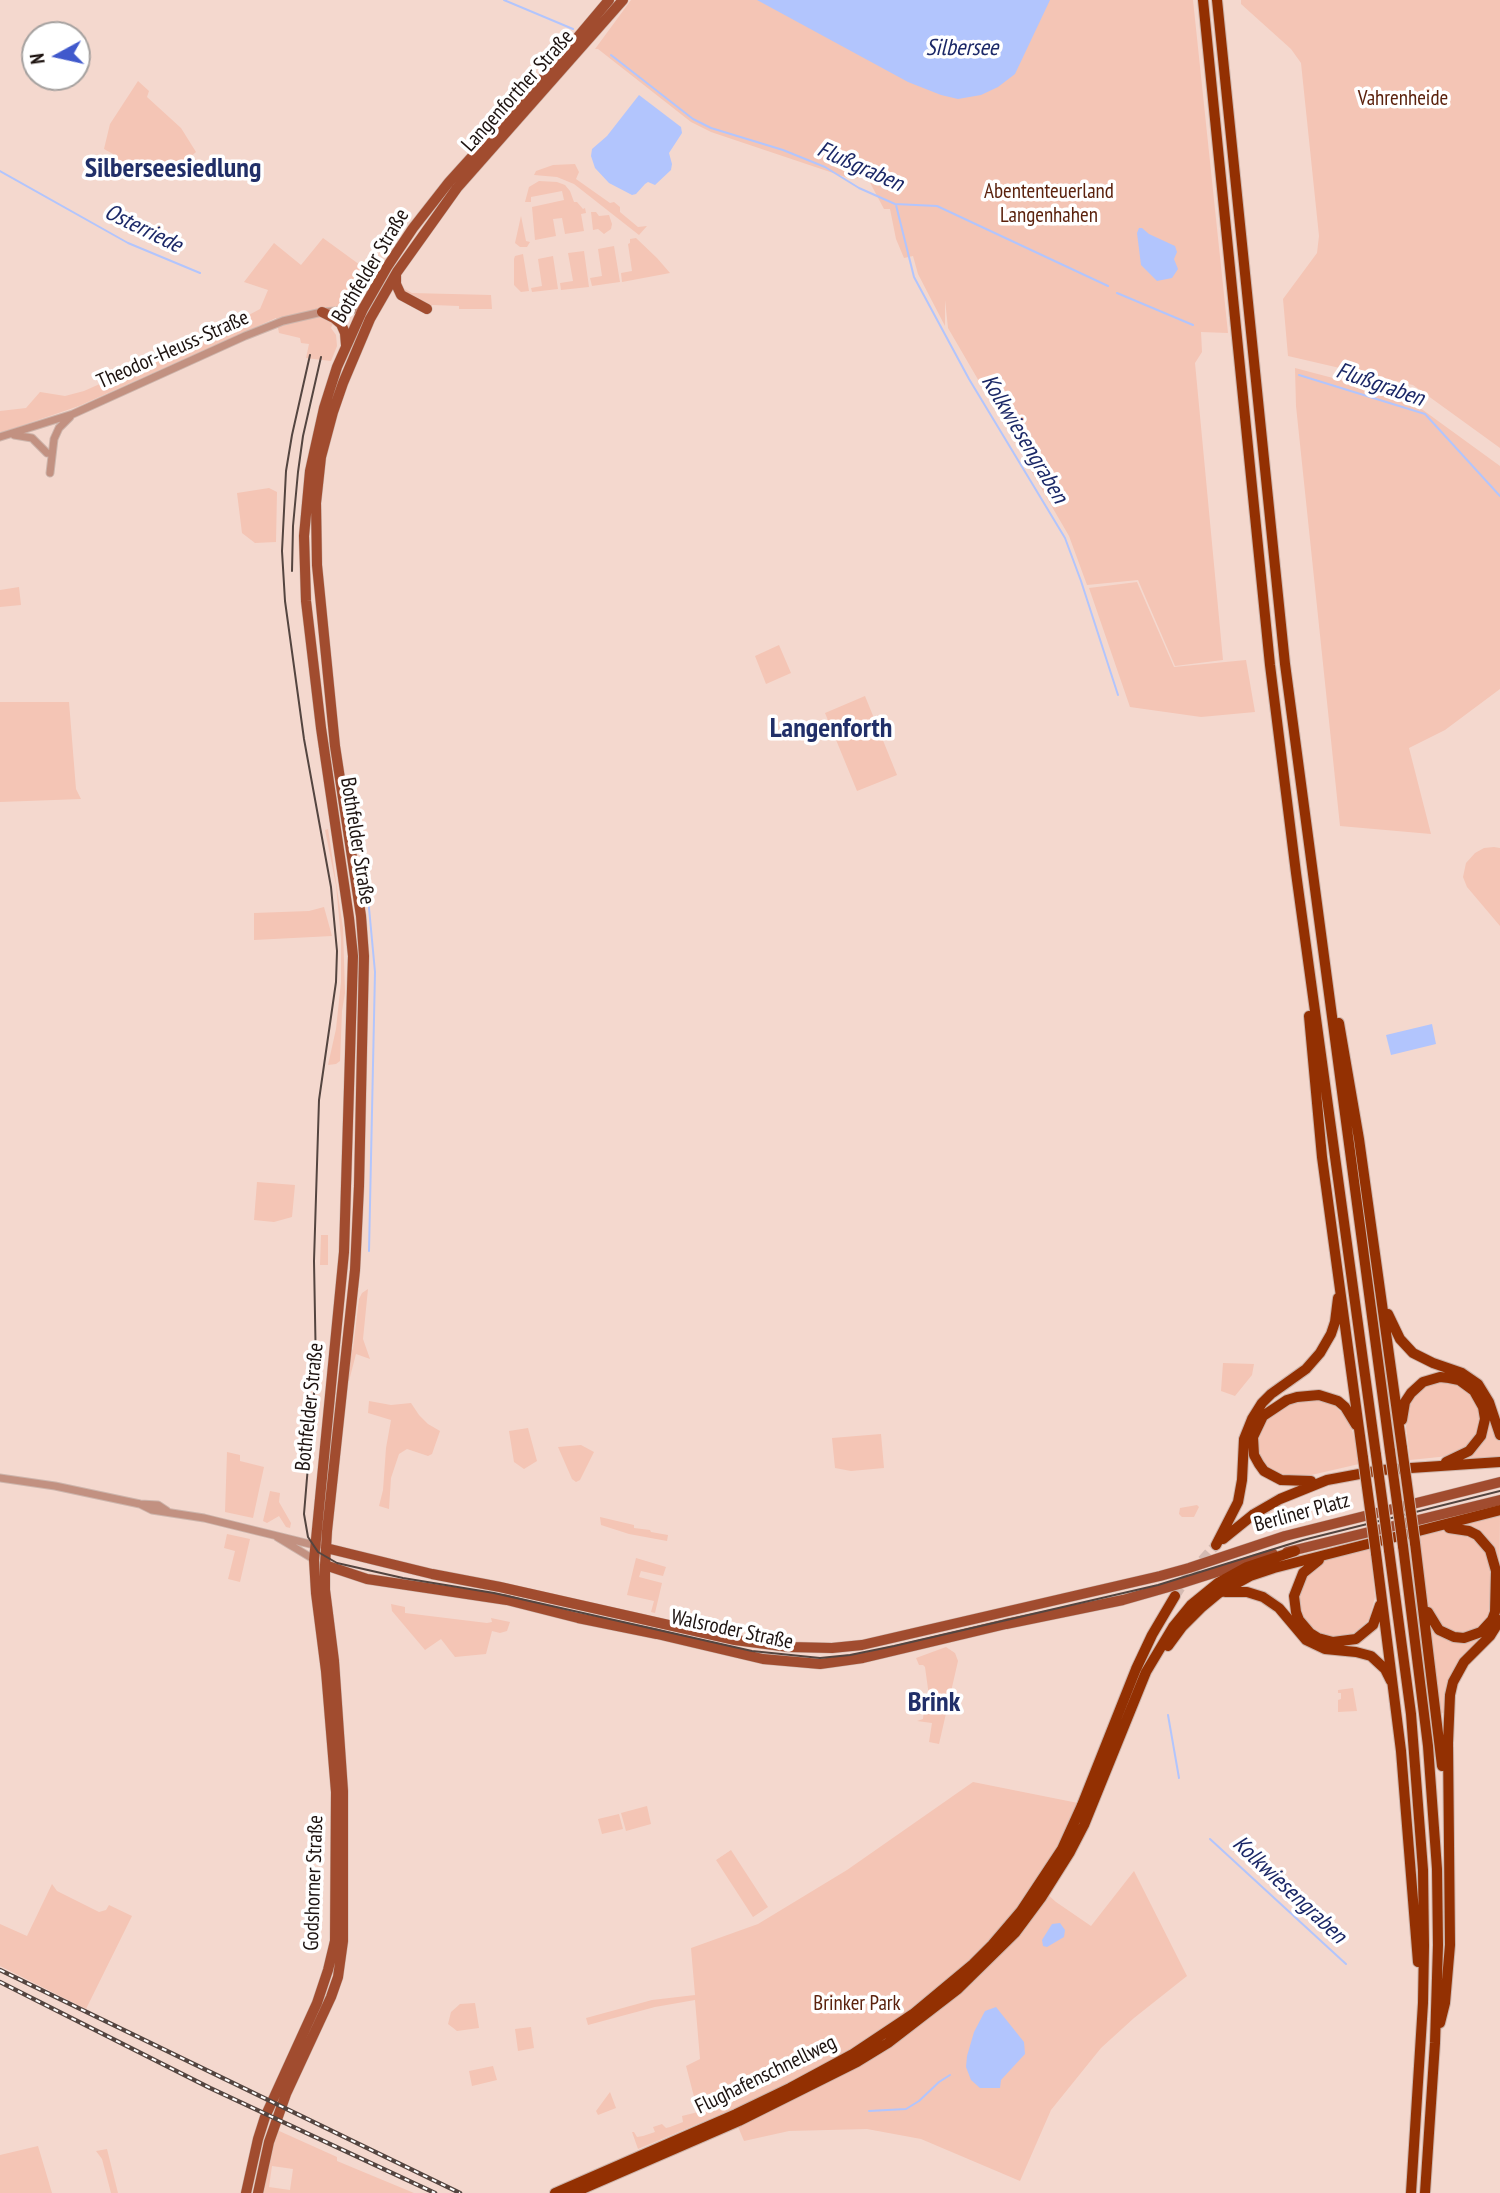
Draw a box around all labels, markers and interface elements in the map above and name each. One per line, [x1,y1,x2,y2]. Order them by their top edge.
north arrow [21,21,91,91]
street label: Langenforther Straße [457,25,579,157]
water label: Silbersee [926,34,998,62]
text: N [25,52,50,65]
park label: Vahrenheide [1358,86,1448,112]
water label: Flußgraben [813,136,907,198]
district label: Silberseesiedlung [85,152,261,186]
park label: Abententeuerland Langenhahen [984,179,1114,229]
water label: Osterriede [100,198,186,260]
street label: Bothfelder Straße [327,204,415,328]
street label: Theodor-Heuss-Straße [93,305,253,395]
water label: Flußgraben [1332,357,1428,413]
water label: Kolkwiesengraben [975,370,1073,508]
district label: Langenforth [770,712,892,746]
street label: Bothfelder Straße [334,776,380,906]
street label: Bothfelder Straße [291,1342,329,1472]
street label: Berliner Platz [1251,1488,1353,1538]
street label: Walsroder Straße [669,1605,795,1655]
district label: Brink [908,1686,960,1720]
street label: Godshorner Straße [299,1815,329,1951]
water label: Kolkwiesengraben [1227,1830,1351,1950]
park label: Brinker Park [813,1991,901,2017]
street label: Flughafenschnellweg [691,2030,841,2120]

